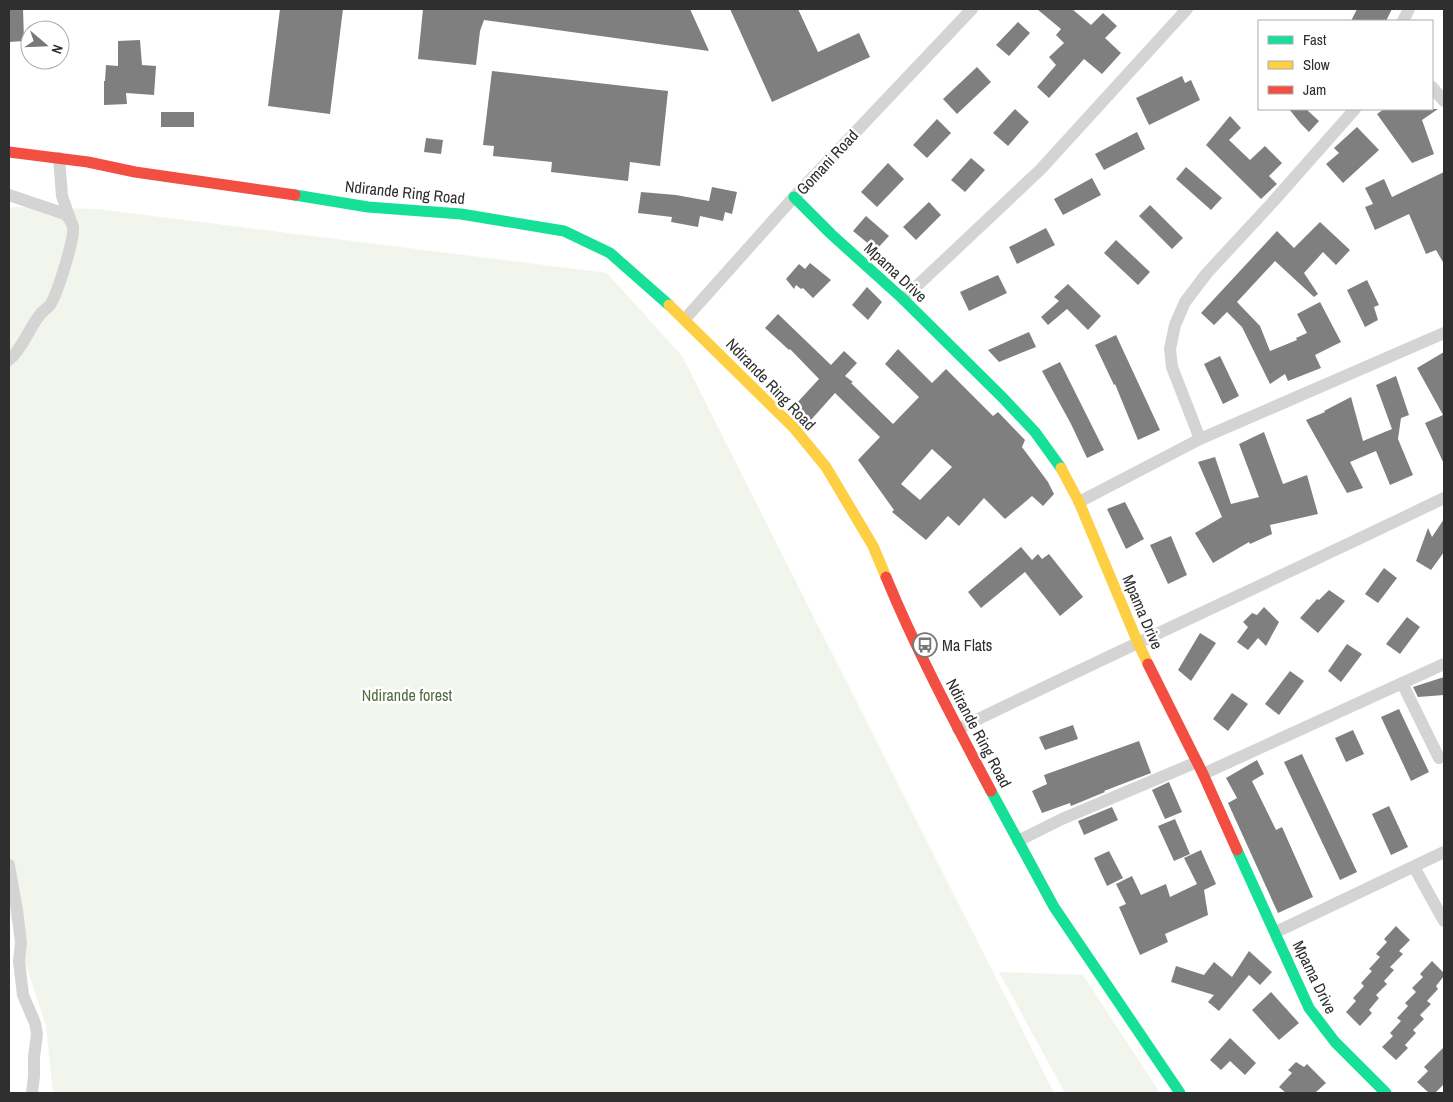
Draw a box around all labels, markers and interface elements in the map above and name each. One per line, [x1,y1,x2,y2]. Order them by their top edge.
north arrow [20,20,70,70]
legend [1258,20,1433,110]
text: Fast [1303,29,1327,50]
text: N [47,42,67,56]
text: Slow [1303,54,1330,75]
text: Jam [1303,79,1326,100]
street label: Gomani Road [791,125,863,199]
street label: Ndirande Ring Road [344,175,466,209]
street label: Mpama Drive [860,237,932,307]
street label: Ndirande Ring Road [721,333,821,435]
street label: Mpama Drive [1117,571,1169,653]
bus stop icon: Ma Flats [912,632,938,658]
place label: Ma Flats [942,634,992,656]
street label: Ndirande Ring Road [941,675,1017,791]
park label: Ndirande forest [362,684,453,706]
street label: Mpama Drive [1288,937,1342,1017]

